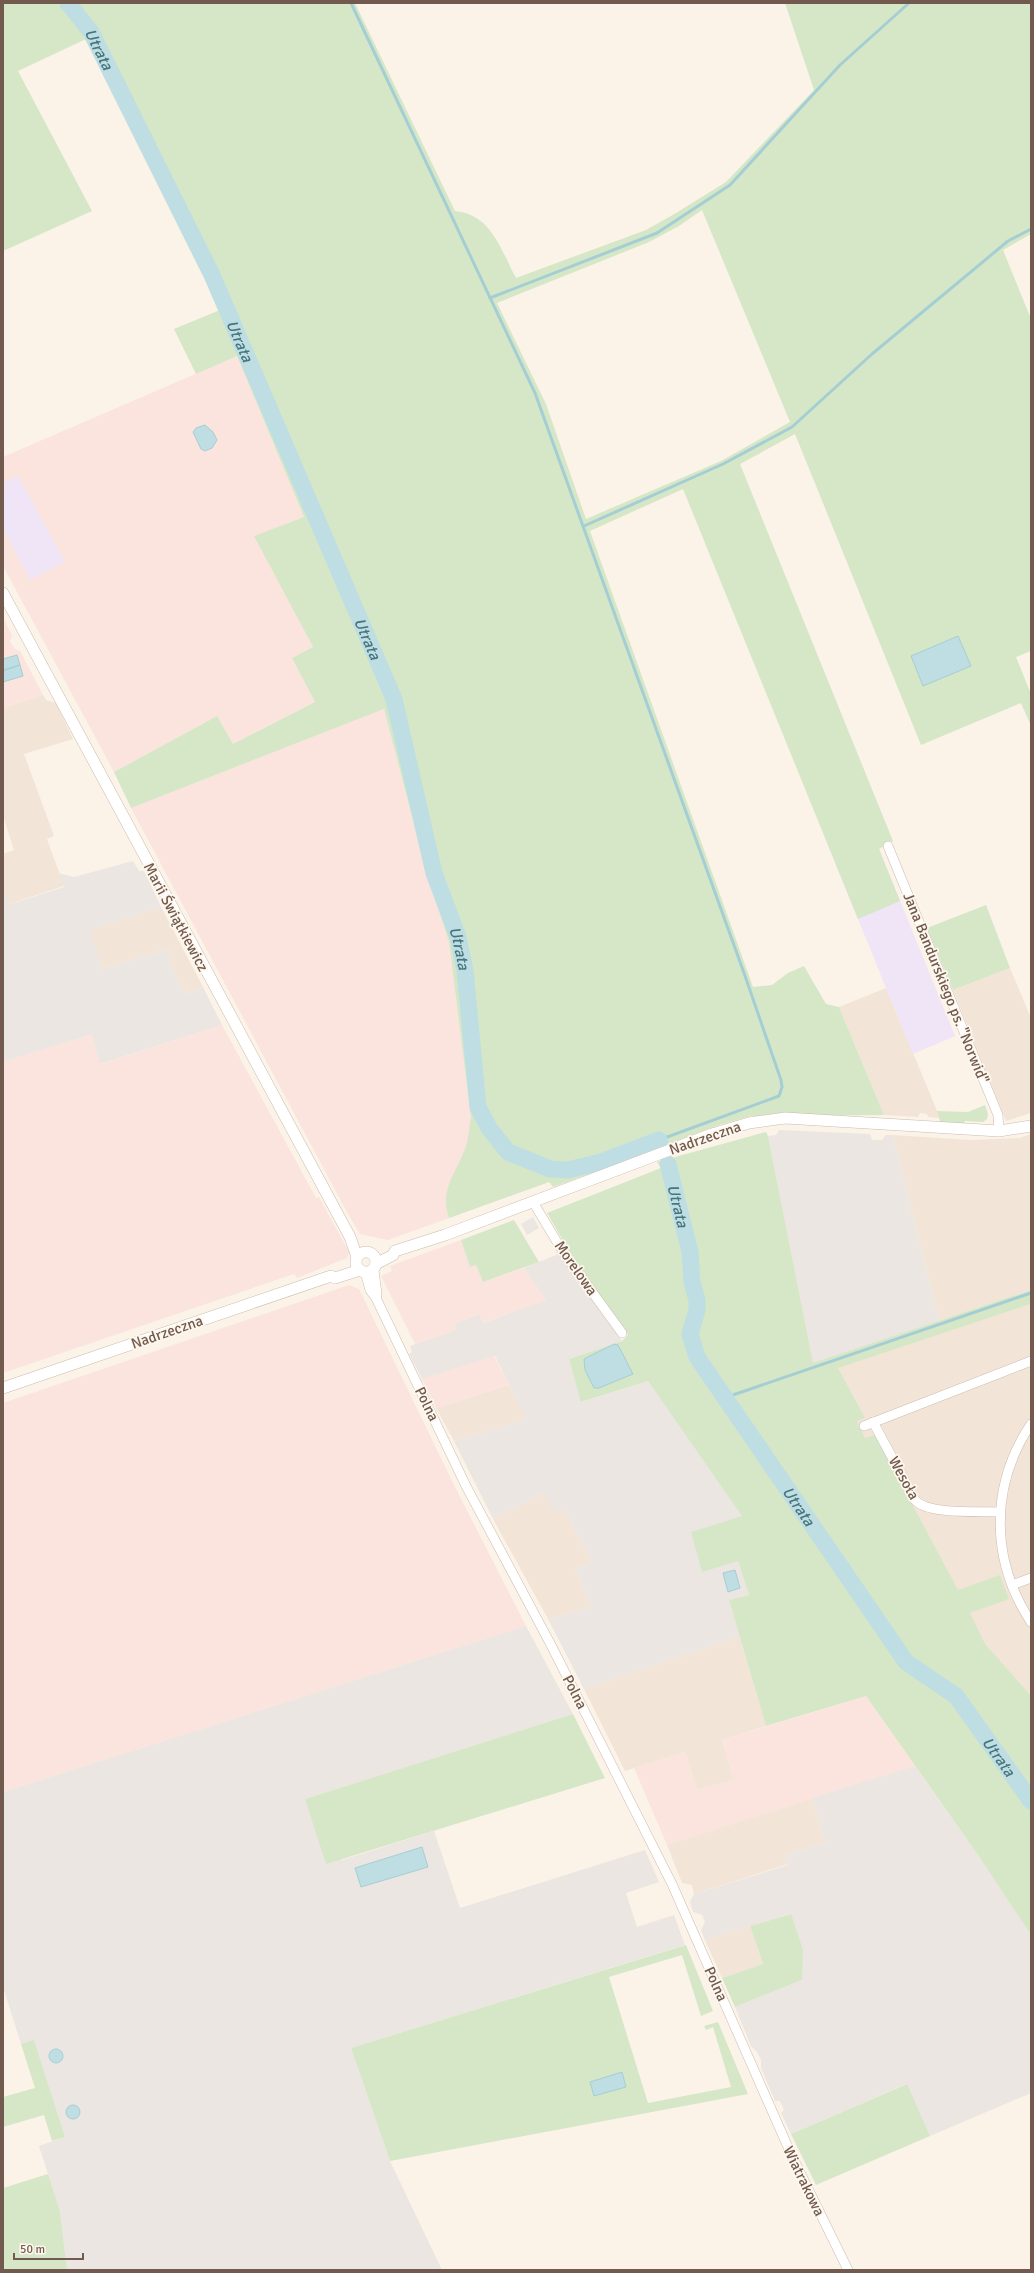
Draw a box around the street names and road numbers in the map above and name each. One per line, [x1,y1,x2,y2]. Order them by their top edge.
street label: Marii Świątkiewicz [140,859,213,975]
street label: Jana Bandurskiego ps. "Norwid" [899,890,993,1086]
street label: Nadrzeczna [667,1117,743,1159]
street label: Morelowa [551,1237,601,1299]
street label: Nadrzeczna [129,1311,205,1353]
street label: Polna [411,1384,443,1424]
street label: Wesoła [885,1453,923,1503]
street label: Polna [559,1672,591,1712]
street label: Polna [700,1964,732,2004]
street label: Wiatrakowa [779,2143,829,2219]

